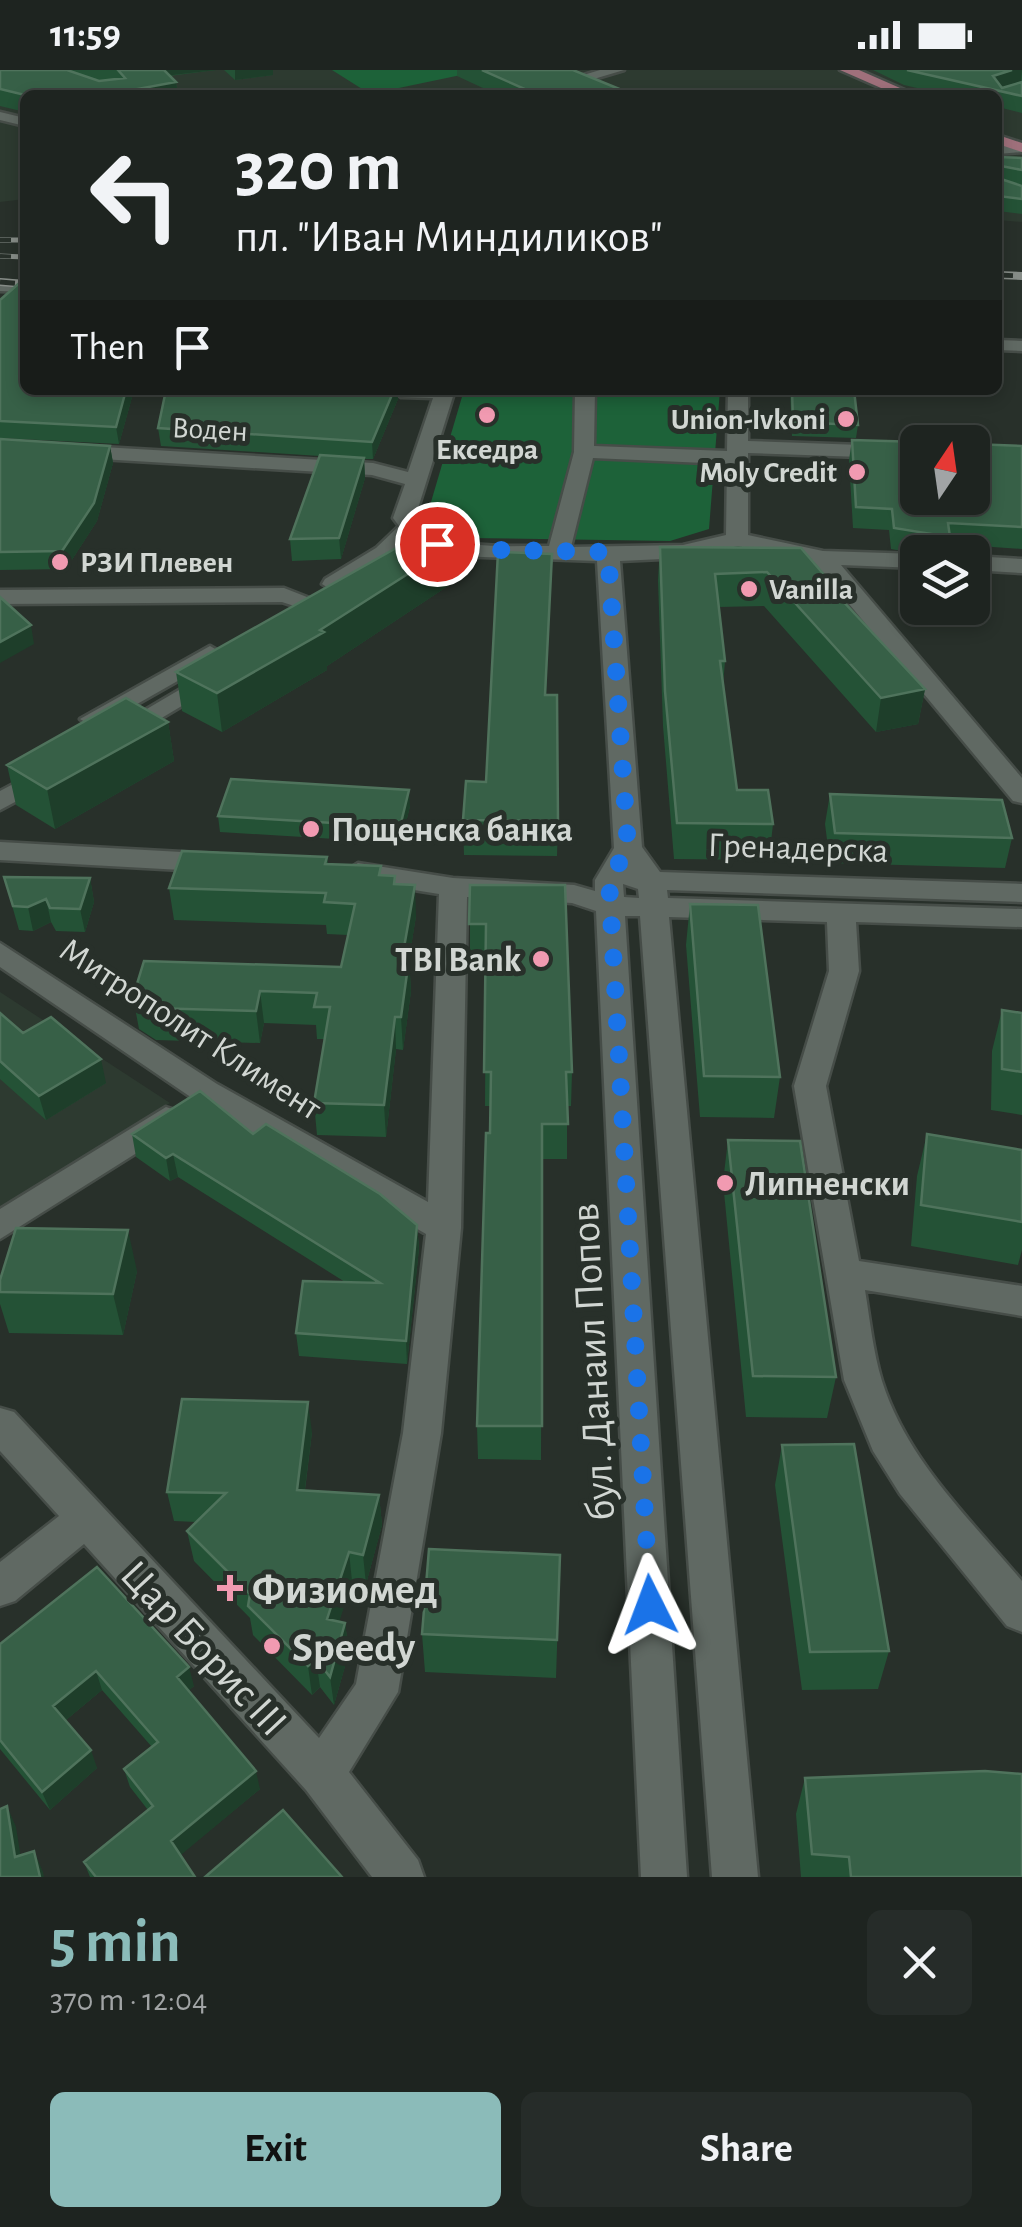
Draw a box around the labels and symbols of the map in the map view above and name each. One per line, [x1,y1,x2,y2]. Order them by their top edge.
marker: Екседра [476,404,498,426]
place label: Union-Ivkoni [671,405,826,435]
marker: Union-Ivkoni [835,408,857,430]
street label: Воден [171,413,249,447]
north arrow [900,425,990,515]
place label: Екседра [436,435,538,465]
place label: Moly Credit [700,458,837,488]
marker: Moly Credit [846,461,868,483]
pin [395,502,480,587]
place label: РЗИ Плевен [80,548,233,578]
marker: РЗИ Плевен [49,551,71,573]
place label: Vanilla [769,575,853,605]
marker: Vanilla [738,578,760,600]
place label: Пощенска банка [331,813,573,848]
marker: Пощенска банка [300,818,322,840]
street label: Гренадерска [707,828,889,869]
street label: Митрополит Климент [53,932,327,1127]
place label: TBI Bank [395,943,522,978]
marker: TBI Bank [530,948,552,970]
place label: Липненски [745,1167,910,1202]
marker: Липненски [714,1172,736,1194]
street label: бул. Данаил Попов [564,1202,622,1522]
street label: Цар Борис III [113,1553,295,1744]
position arrow [598,1553,702,1657]
place label: Физиомед [252,1569,438,1611]
marker: Физиомед [217,1575,243,1601]
place label: Speedy [292,1627,415,1669]
marker: Speedy [261,1635,283,1657]

